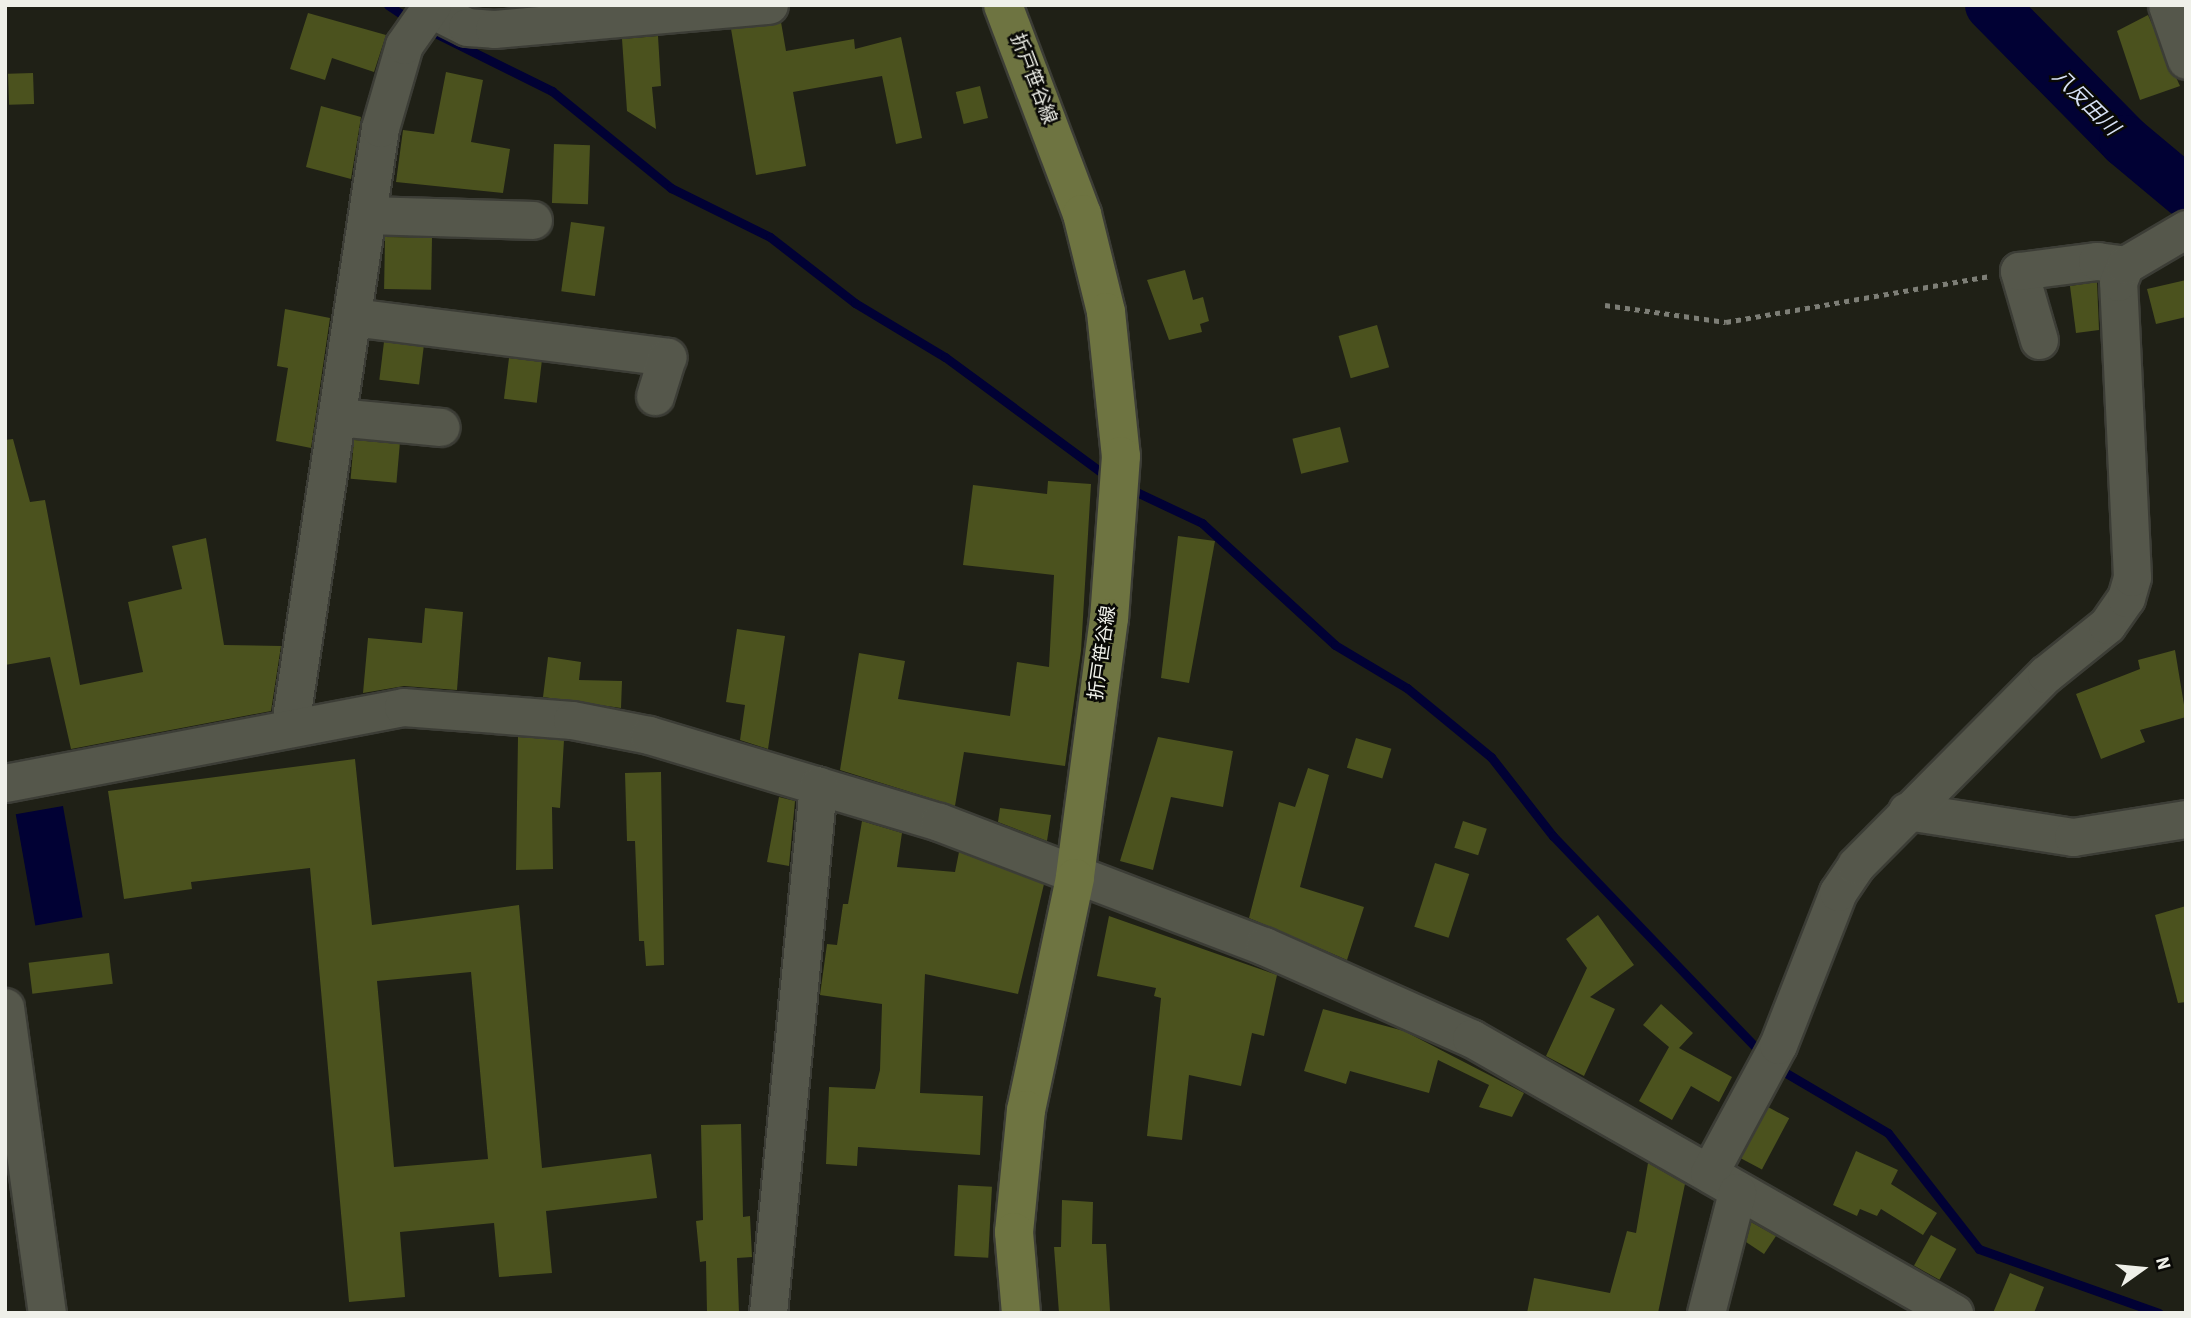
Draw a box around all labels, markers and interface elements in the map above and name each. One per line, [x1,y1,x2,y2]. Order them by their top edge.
street label: 折戸笹谷線 [1005,31,1061,127]
water label: 八反田川 [2047,63,2125,141]
street label: 折戸笹谷線 [1085,604,1121,702]
north arrow [2107,1234,2177,1304]
text: N [2148,1254,2177,1273]

